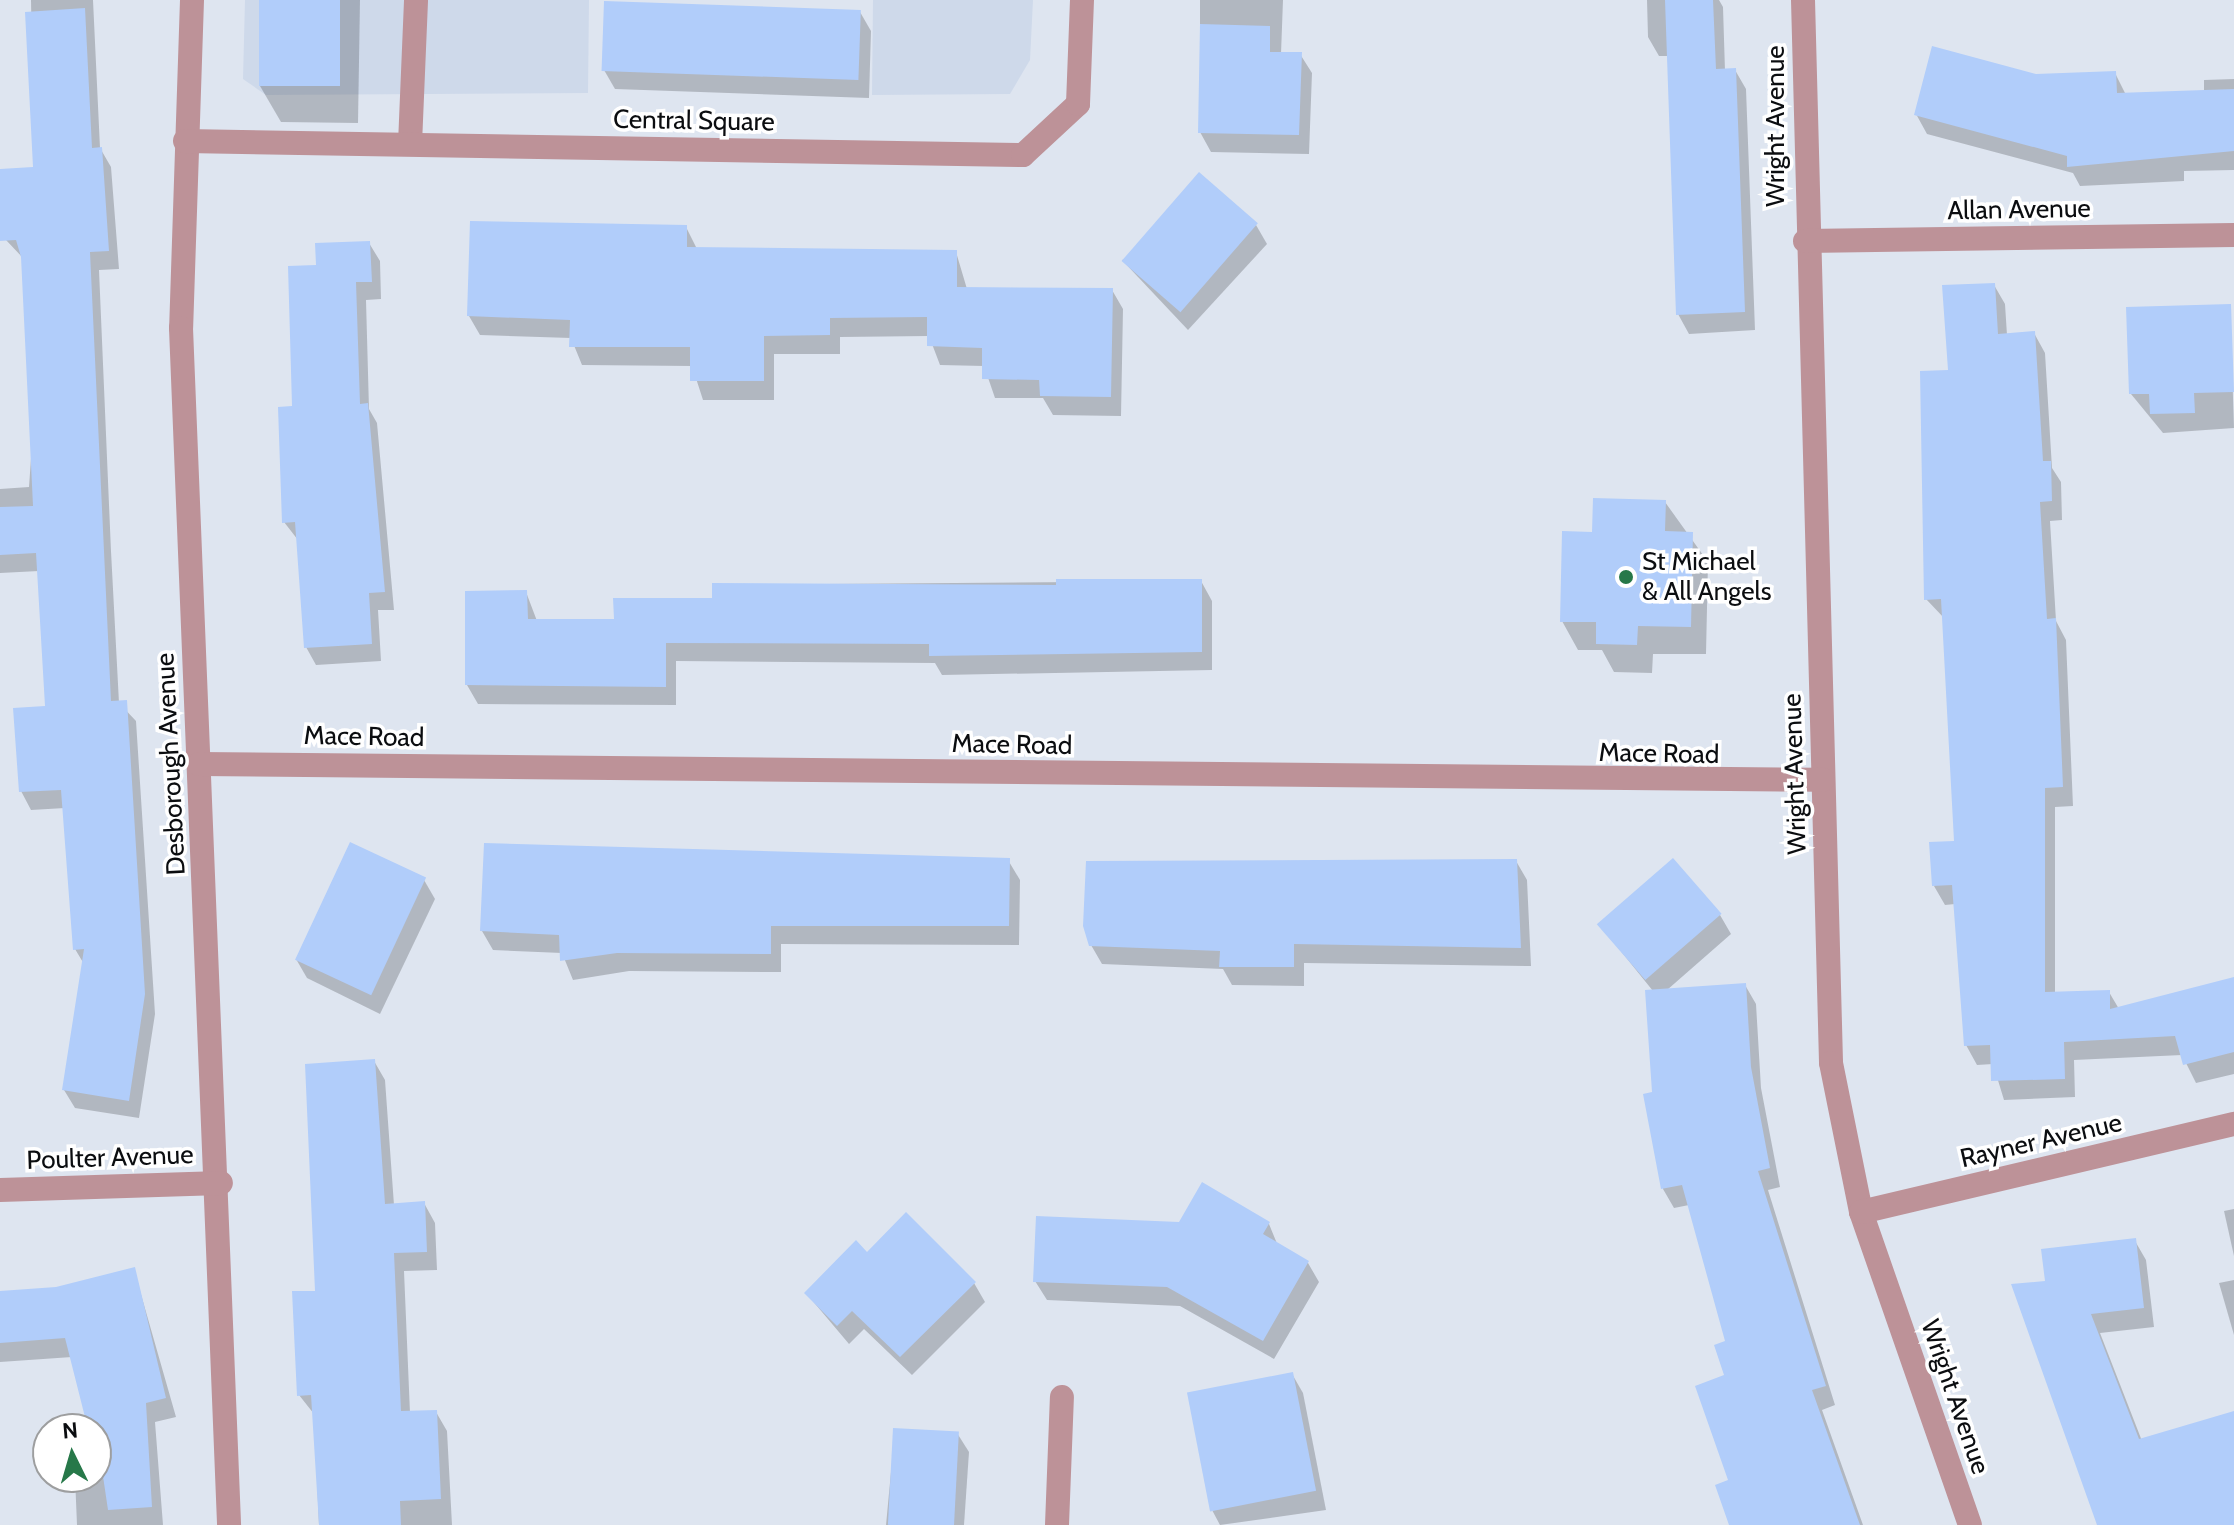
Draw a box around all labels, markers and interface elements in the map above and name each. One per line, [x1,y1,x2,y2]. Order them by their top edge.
street label: Wright Avenue [1760,45,1792,207]
street label: Central Square [613,104,775,138]
street label: Allan Avenue [1947,193,2091,227]
place label: St Michael & All Angels [1642,546,1771,608]
marker: St Michael & All Angels [1617,568,1635,586]
street label: Desborough Avenue [150,652,192,876]
street label: Wright Avenue [1777,693,1813,855]
street label: Mace Road [303,720,425,754]
street label: Mace Road [951,728,1073,762]
street label: Mace Road [1598,737,1720,771]
street label: Rayner Avenue [1957,1107,2125,1175]
street label: Poulter Avenue [26,1139,194,1177]
street label: Wright Avenue [1914,1316,1996,1478]
north arrow [32,1413,112,1493]
text: N [61,1416,79,1445]

